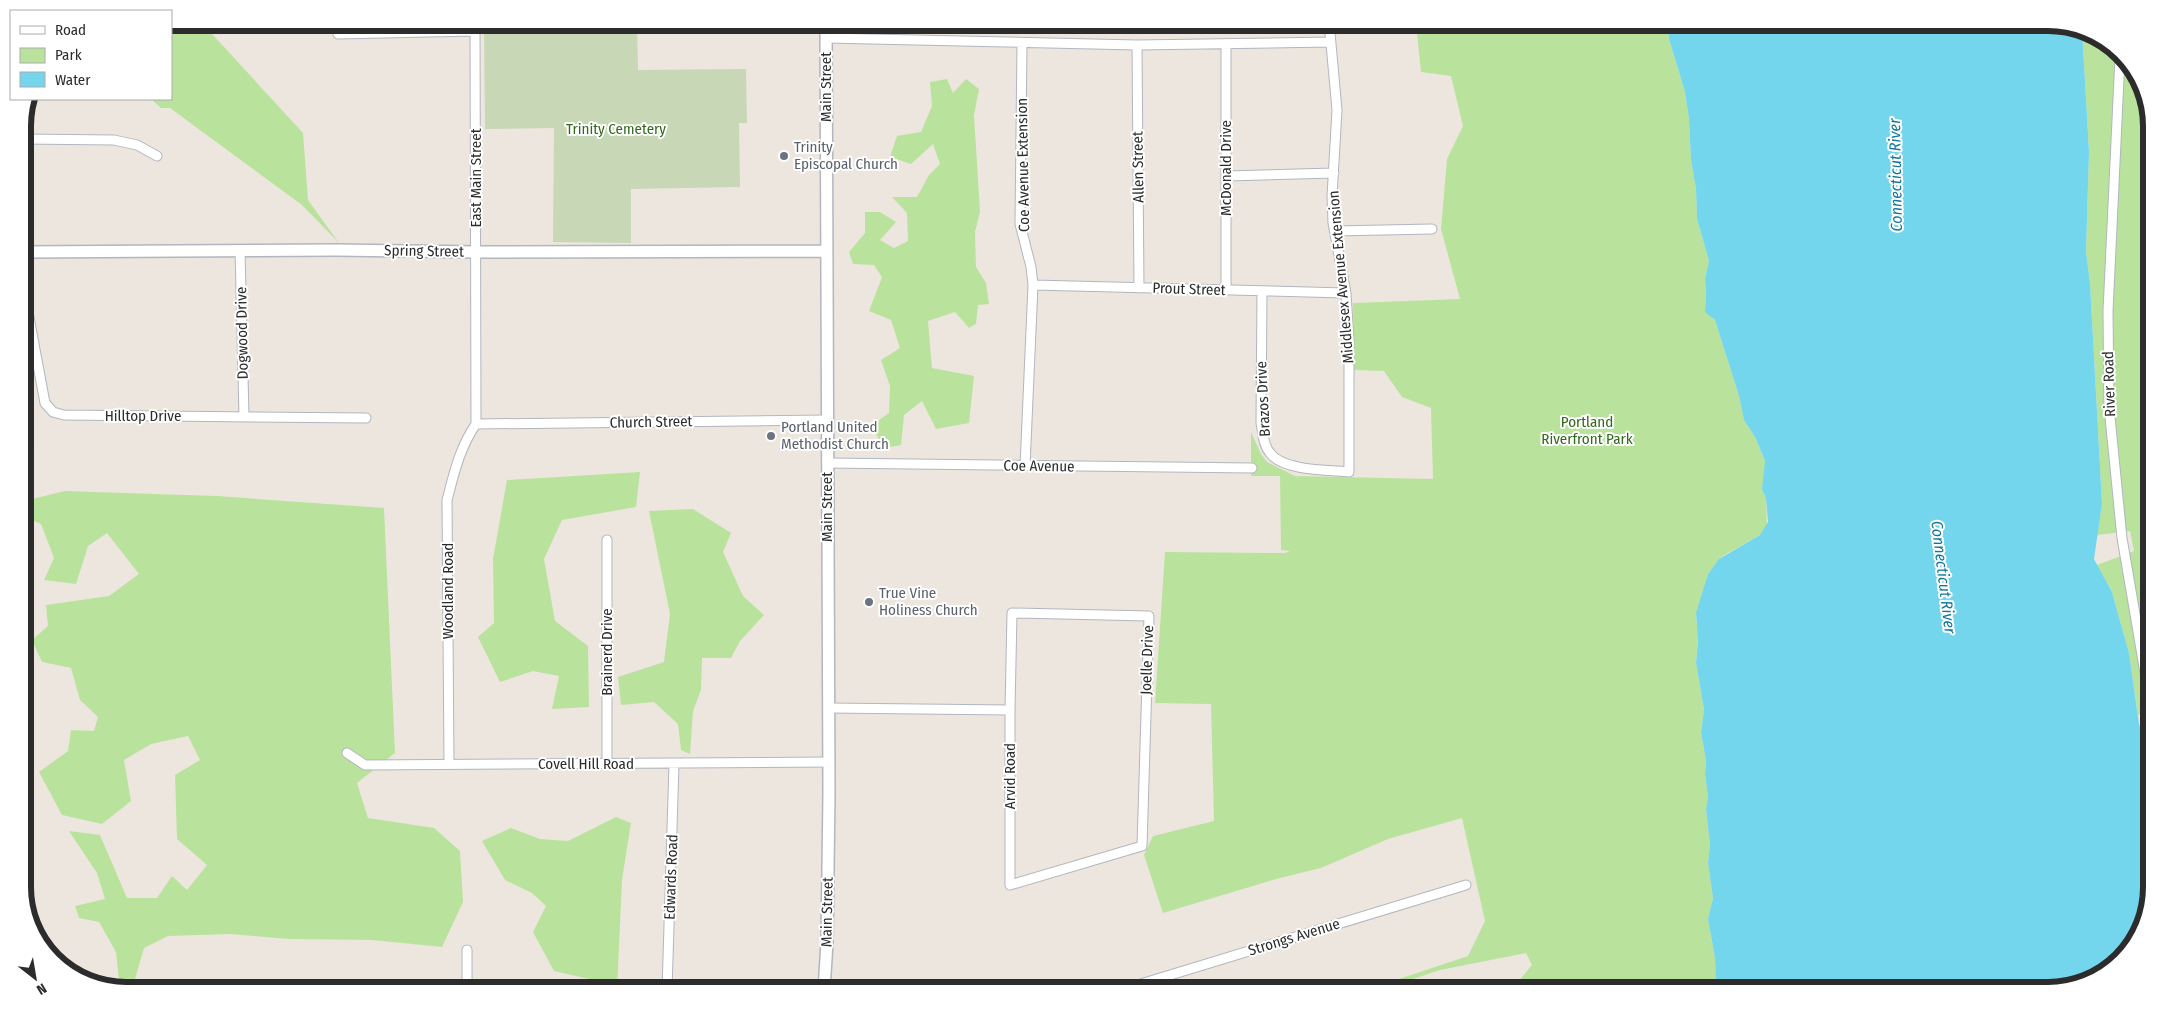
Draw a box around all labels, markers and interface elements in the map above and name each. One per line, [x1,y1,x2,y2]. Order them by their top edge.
legend [10,10,172,100]
text: Road [55,21,86,39]
text: Park [55,46,82,64]
street label: Main Street [817,52,835,122]
text: Water [55,71,91,89]
street label: Coe Avenue Extension [1013,98,1033,232]
water label: Connecticut River [1885,118,1906,232]
park label: Trinity Cemetery [566,120,666,138]
street label: McDonald Drive [1217,120,1235,216]
street label: East Main Street [467,128,485,228]
street label: Allen Street [1128,131,1148,203]
place label: Trinity Episcopal Church [794,138,898,173]
marker: Trinity Episcopal Church [778,150,790,162]
street label: Middlesex Avenue Extension [1324,190,1358,364]
street label: Spring Street [384,241,464,261]
street label: Prout Street [1152,279,1226,299]
street label: Dogwood Drive [232,287,252,379]
street label: River Road [2099,351,2119,417]
street label: Brazos Drive [1252,361,1274,437]
street label: Hilltop Drive [105,407,181,425]
street label: Church Street [609,412,693,432]
park label: Portland Riverfront Park [1541,413,1633,448]
place label: Portland United Methodist Church [781,418,889,453]
marker: Portland United Methodist Church [765,430,777,442]
street label: Coe Avenue [1003,456,1075,476]
street label: Main Street [818,472,836,542]
water label: Connecticut River [1927,520,1960,635]
street label: Woodland Road [439,543,457,639]
place label: True Vine Holiness Church [879,584,978,619]
marker: True Vine Holiness Church [863,596,875,608]
street label: Brainerd Drive [598,608,616,696]
street label: Joelle Drive [1137,625,1157,695]
street label: Arvid Road [1001,743,1019,809]
street label: Covell Hill Road [538,755,634,773]
street label: Edwards Road [661,834,681,920]
street label: Main Street [817,877,837,947]
street label: Strongs Avenue [1246,915,1342,959]
north arrow [10,953,60,1003]
text: N [33,979,49,998]

